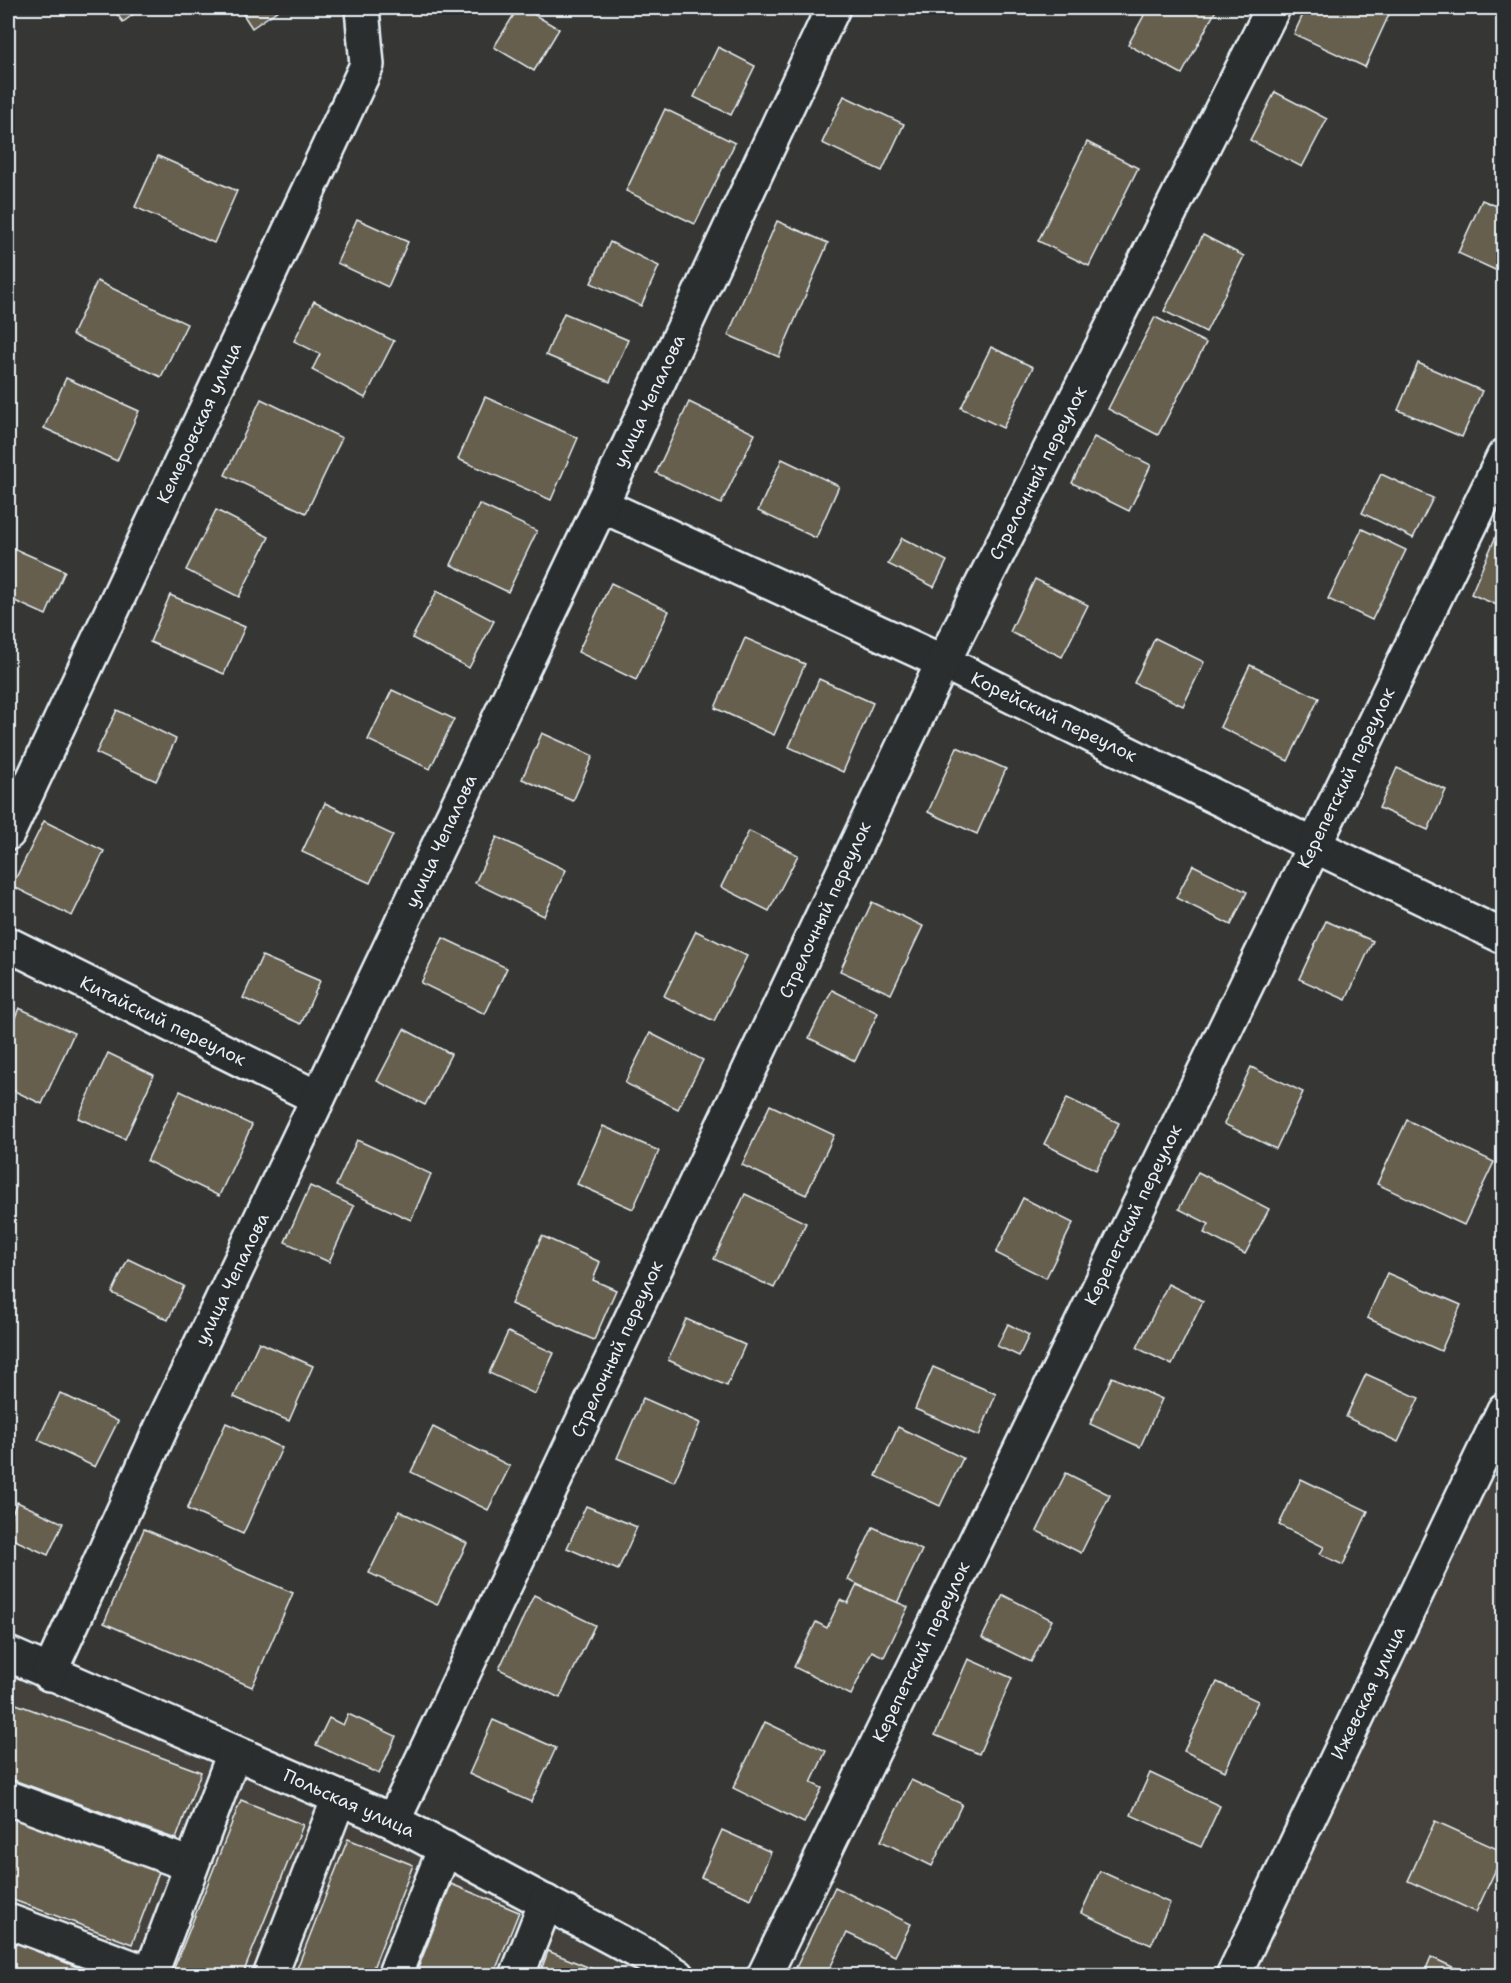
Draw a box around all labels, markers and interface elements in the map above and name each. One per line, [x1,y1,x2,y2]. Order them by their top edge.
street label: улица Чепалова [608,330,690,472]
street label: Кемеровская улица [151,338,247,508]
street label: Стрелочный переулок [984,381,1093,564]
street label: Корейский переулок [967,666,1141,768]
street label: Керепетский переулок [1292,683,1400,872]
street label: улица Чепалова [400,770,482,912]
street label: Стрелочный переулок [773,817,877,1002]
street label: Китайский переулок [76,970,250,1072]
street label: Керепетский переулок [1079,1120,1187,1309]
street label: улица Чепалова [190,1209,274,1349]
street label: Стрелочный переулок [565,1256,669,1441]
street label: Керепетский переулок [867,1557,975,1746]
street label: Ижевская улица [1325,1622,1411,1764]
street label: Польская улица [280,1763,418,1843]

